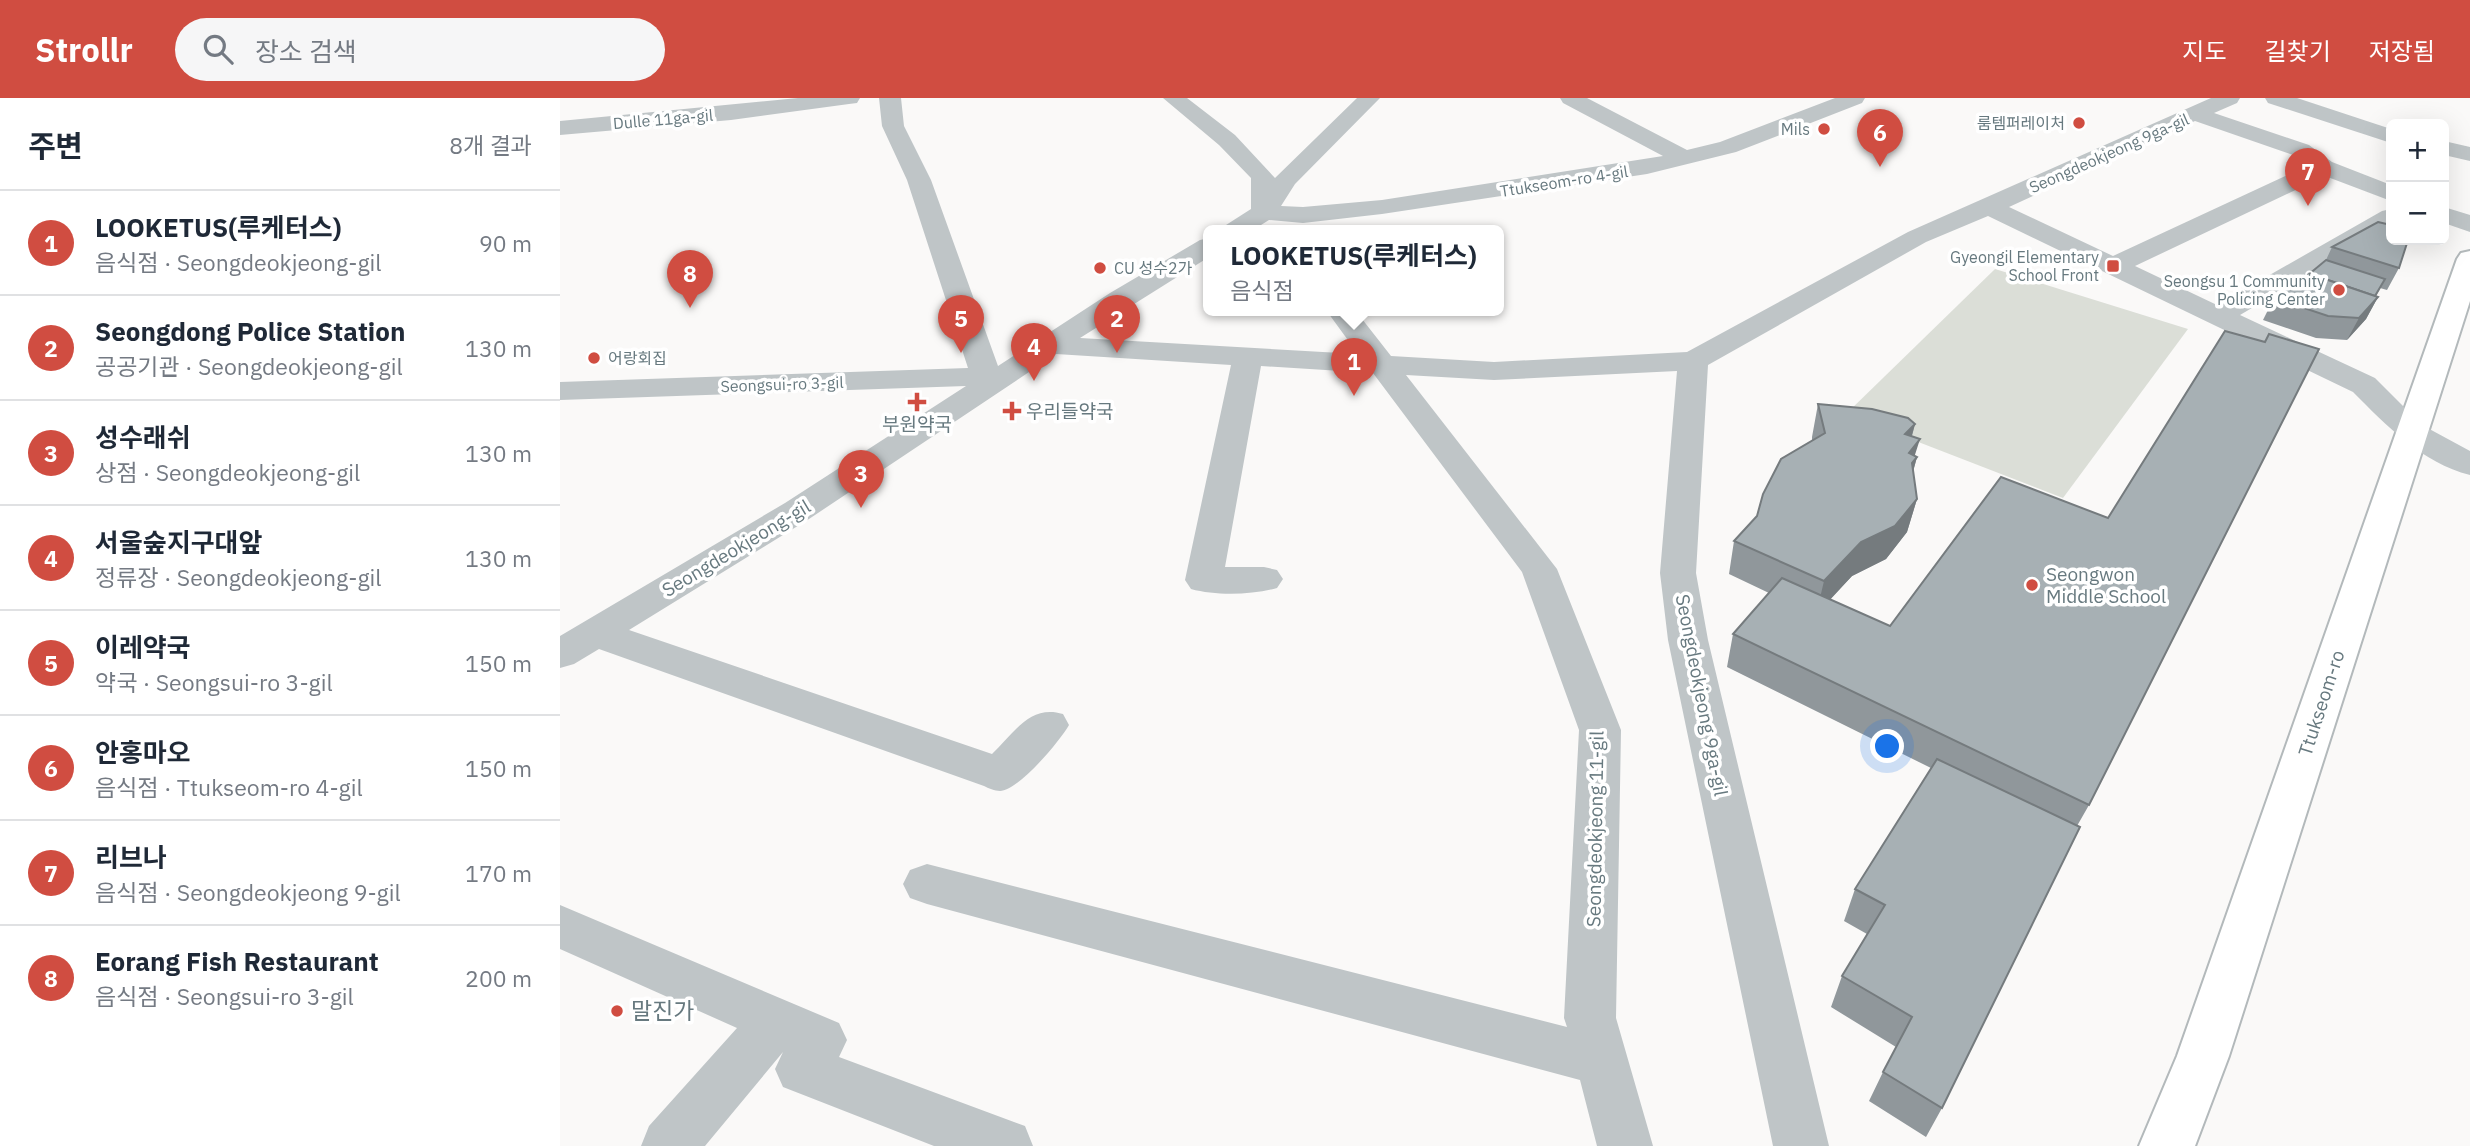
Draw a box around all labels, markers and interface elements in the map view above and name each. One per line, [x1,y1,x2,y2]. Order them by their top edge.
search box [175,18,665,81]
text: Strollr [35,28,133,71]
icon: search [199,30,237,68]
text: 장소 검색 [255,34,357,68]
text: 지도 [2182,35,2227,67]
text: 길찾기 [2265,35,2331,67]
text: 저장됨 [2369,35,2435,67]
street label: Dulle 11ga-gil [612,105,714,133]
pin: 6 [1857,109,1903,167]
street label: Seongdeokjeong 9ga-gil [2026,109,2192,197]
place label: 룸템퍼레이처 [1977,113,2065,133]
marker: 룸템퍼레이처 [2071,115,2087,131]
place label: Mils [1781,119,1810,139]
map controls [2386,119,2449,245]
button: + [2386,119,2449,182]
marker: Mils [1816,121,1832,137]
text: 주변 [28,126,83,165]
text: 8개 결과 [449,130,532,160]
pin: 7 [2285,148,2331,206]
street label: Ttukseom-ro 4-gil [1499,161,1629,201]
button: − [2386,182,2449,245]
text: LOOKETUS(루케터스) [95,210,341,244]
popup [1203,225,1504,316]
text: 1 [44,228,58,258]
text: 90 m [479,228,532,258]
text: LOOKETUS(루케터스) [1230,238,1477,272]
text: 음식점 · Seongdeokjeong-gil [95,247,382,277]
place label: Gyeongil Elementary School Front [1950,247,2099,285]
pin: 8 [667,250,713,308]
place label: CU 성수2가 [1114,258,1193,278]
marker: Gyeongil Elementary School Front [2105,258,2121,274]
marker: CU 성수2가 [1092,260,1108,276]
place label: Seongsu 1 Community Policing Center [2164,271,2325,309]
text: 음식점 [1230,275,1294,305]
marker: Seongsu 1 Community Policing Center [2331,282,2347,298]
pin: 5 [938,295,984,353]
pin: 2 [1094,295,1140,353]
text: Seongdong Police Station [95,314,405,348]
pin: 4 [1011,323,1057,381]
text: 2 [44,333,58,363]
text: 130 m [465,333,532,363]
pin: 1 [1331,338,1377,396]
place label: 어랑회집 [608,348,667,368]
marker: 어랑회집 [586,350,602,366]
text: 공공기관 · Seongdeokjeong-gil [95,351,403,381]
street label: Seongsui-ro 3-gil [720,372,844,396]
marker: 부원약국 [909,394,925,410]
place label: 우리들약국 [1026,399,1113,423]
marker: 우리들약국 [1004,403,1020,419]
place label: 부원약국 [882,412,952,436]
text: 성수래쉬 [95,420,191,454]
text: 3 [44,438,58,468]
text: 130 m [465,438,532,468]
pin: 3 [838,450,884,508]
text: 상점 · Seongdeokjeong-gil [95,457,360,487]
street label: Seongdeokjeong-gil [657,494,815,602]
text: 서울숲지구대앞 [95,525,262,559]
text: 4 [44,543,58,573]
text: 130 m [465,543,532,573]
text: 정류장 · Seongdeokjeong-gil [95,562,382,592]
place label: Seongwon Middle School [2046,562,2166,608]
marker: Seongwon Middle School [2024,577,2040,593]
street label: Seongdeokjeong 9ga-gil [1671,592,1733,798]
text: 이레약국 [95,630,191,664]
street label: Ttukseom-ro [2293,647,2349,759]
text: 5 [44,648,58,678]
text: 150 m [465,648,532,678]
text: 약국 · Seongsui-ro 3-gil [95,667,333,697]
your location [1870,729,1904,763]
street label: Seongdeokjeong 11-gil [1581,731,1609,927]
text: 안홍마오 [95,735,191,769]
text: 6 [44,753,58,783]
text: 150 m [465,753,532,783]
text: 음식점 · Ttukseom-ro 4-gil [95,772,363,802]
text: 리브나 [95,840,167,874]
text: 7 [44,858,58,888]
text: 170 m [465,858,532,888]
text: 음식점 · Seongdeokjeong 9-gil [95,877,401,907]
text: Eorang Fish Restaurant [95,944,379,978]
text: 8 [44,963,58,993]
text: 200 m [465,963,532,993]
text: 음식점 · Seongsui-ro 3-gil [95,981,354,1011]
place label: 말진가 [631,995,694,1025]
marker: 말진가 [609,1003,625,1019]

